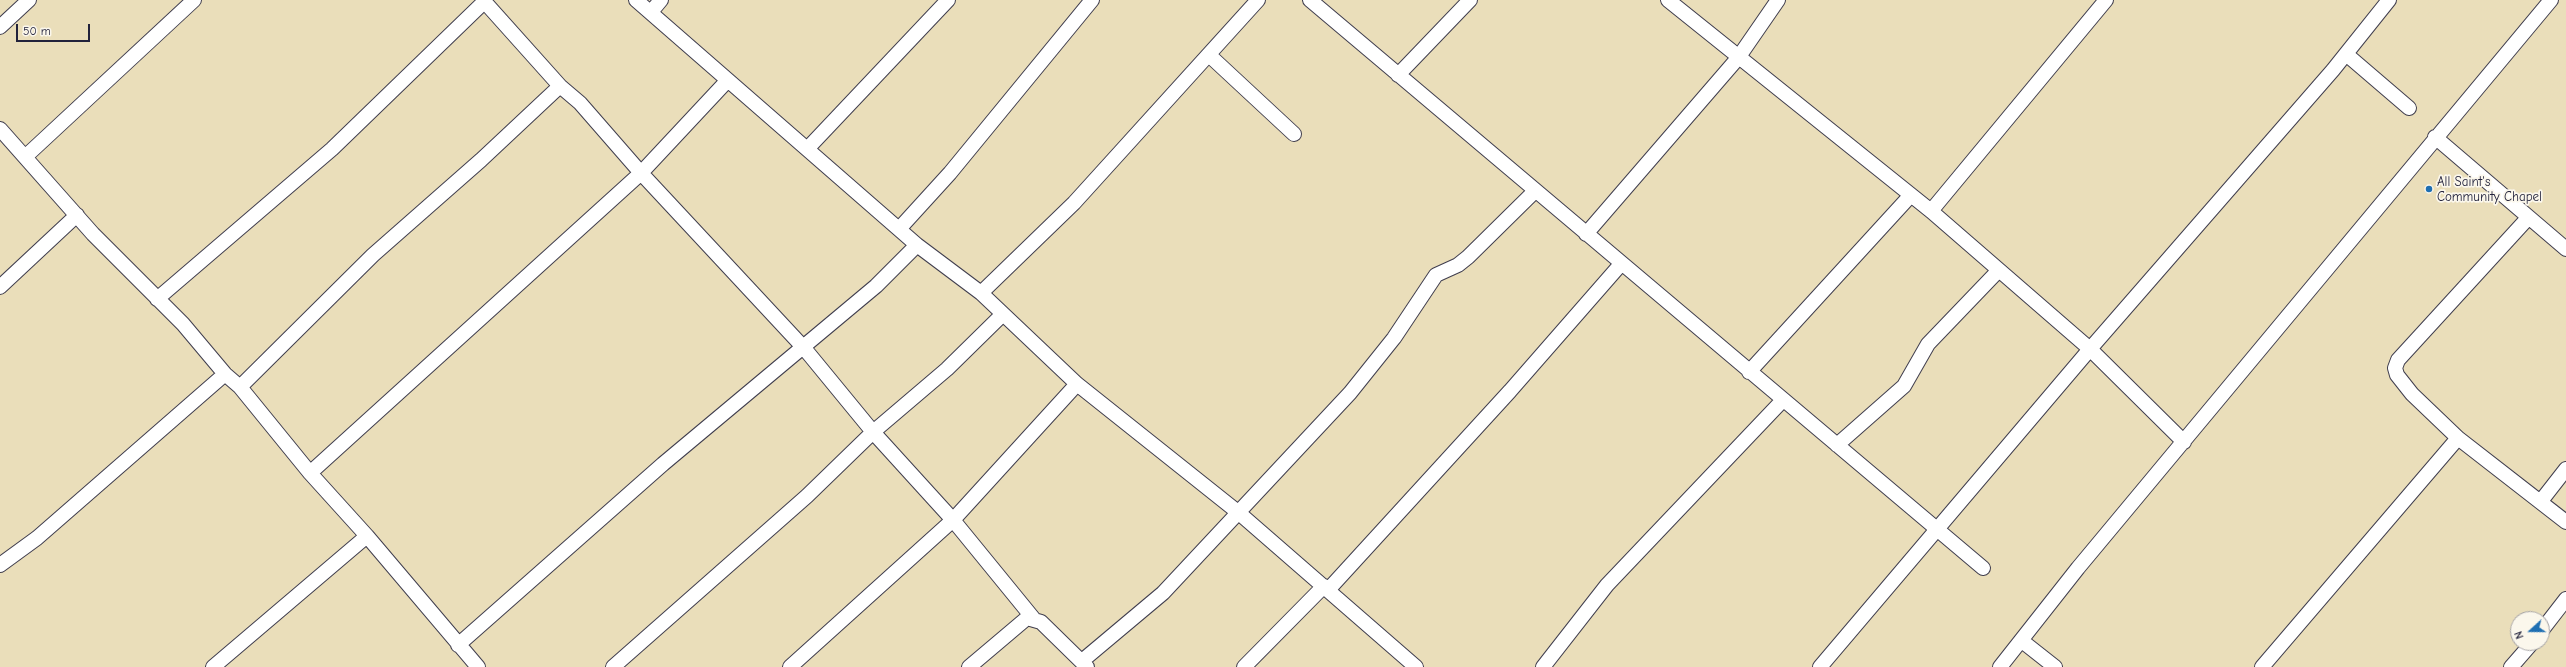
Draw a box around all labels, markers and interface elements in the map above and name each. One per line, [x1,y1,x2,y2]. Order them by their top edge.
scale bar [18,16,92,42]
text: 50 m [23,24,51,38]
place label: All Saint's Community Chapel [2437,174,2542,205]
marker: All Saint's Community Chapel [2424,184,2434,194]
north arrow [2510,611,2550,651]
text: N [2512,629,2527,641]

